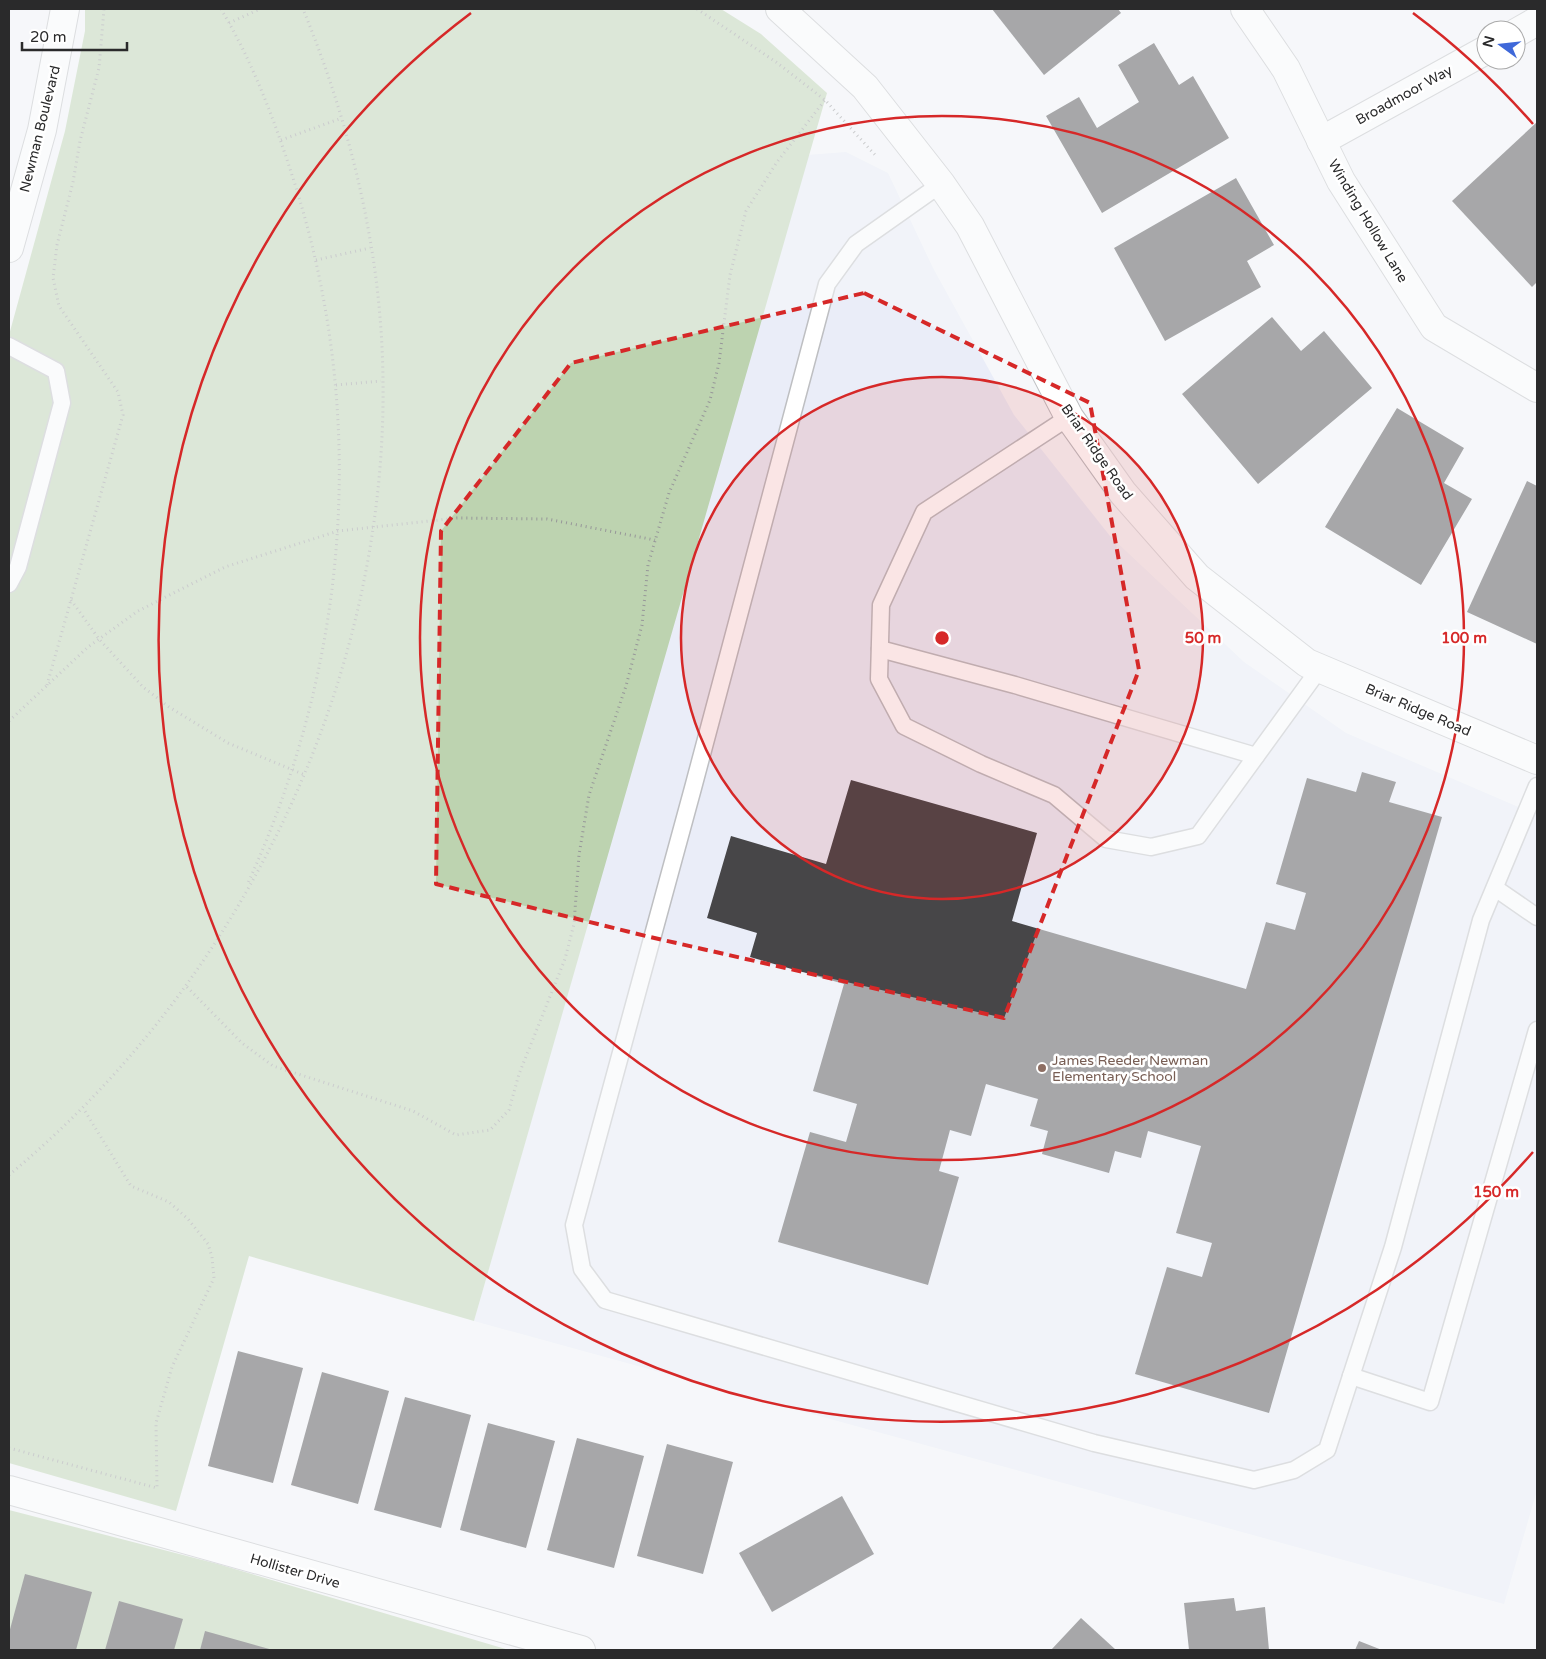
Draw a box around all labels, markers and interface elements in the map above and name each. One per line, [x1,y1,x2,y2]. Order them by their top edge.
scale bar [22,20,128,52]
north arrow [1476,20,1526,70]
text: 20 m [30,28,67,46]
text: N [1479,34,1499,49]
street label: Broadmoor Way [1353,61,1456,129]
street label: Newman Boulevard [16,64,64,194]
street label: Winding Hollow Lane [1324,156,1412,286]
street label: Briar Ridge Road [1058,401,1136,503]
centre of rings [933,629,951,647]
text: 50 m [1185,629,1221,647]
text: 100 m [1441,629,1487,647]
street label: Briar Ridge Road [1363,680,1473,740]
place label: James Reeder Newman Elementary School [1052,1052,1208,1085]
marker: James Reeder Newman Elementary School [1036,1062,1048,1074]
text: 150 m [1473,1183,1519,1201]
street label: Hollister Drive [248,1550,342,1592]

